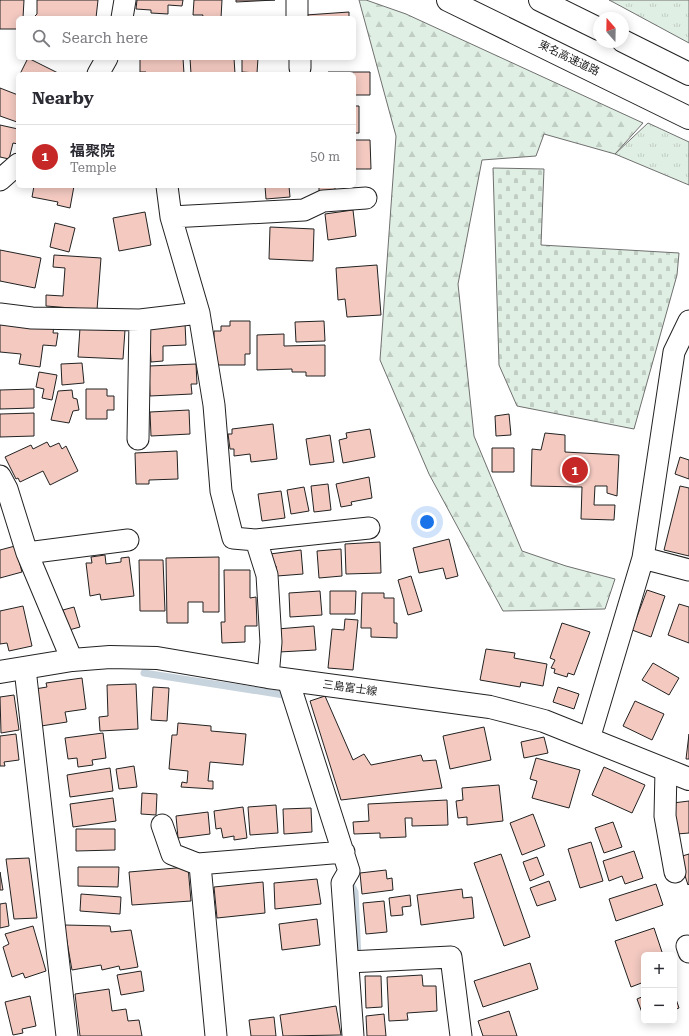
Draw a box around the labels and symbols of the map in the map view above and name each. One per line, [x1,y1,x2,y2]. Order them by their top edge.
north arrow [593,12,629,48]
street label: 東名高速道路 [536,38,602,78]
pin: 1 [562,455,588,485]
your location [417,512,437,532]
street label: 三島富士線 [322,678,378,698]

